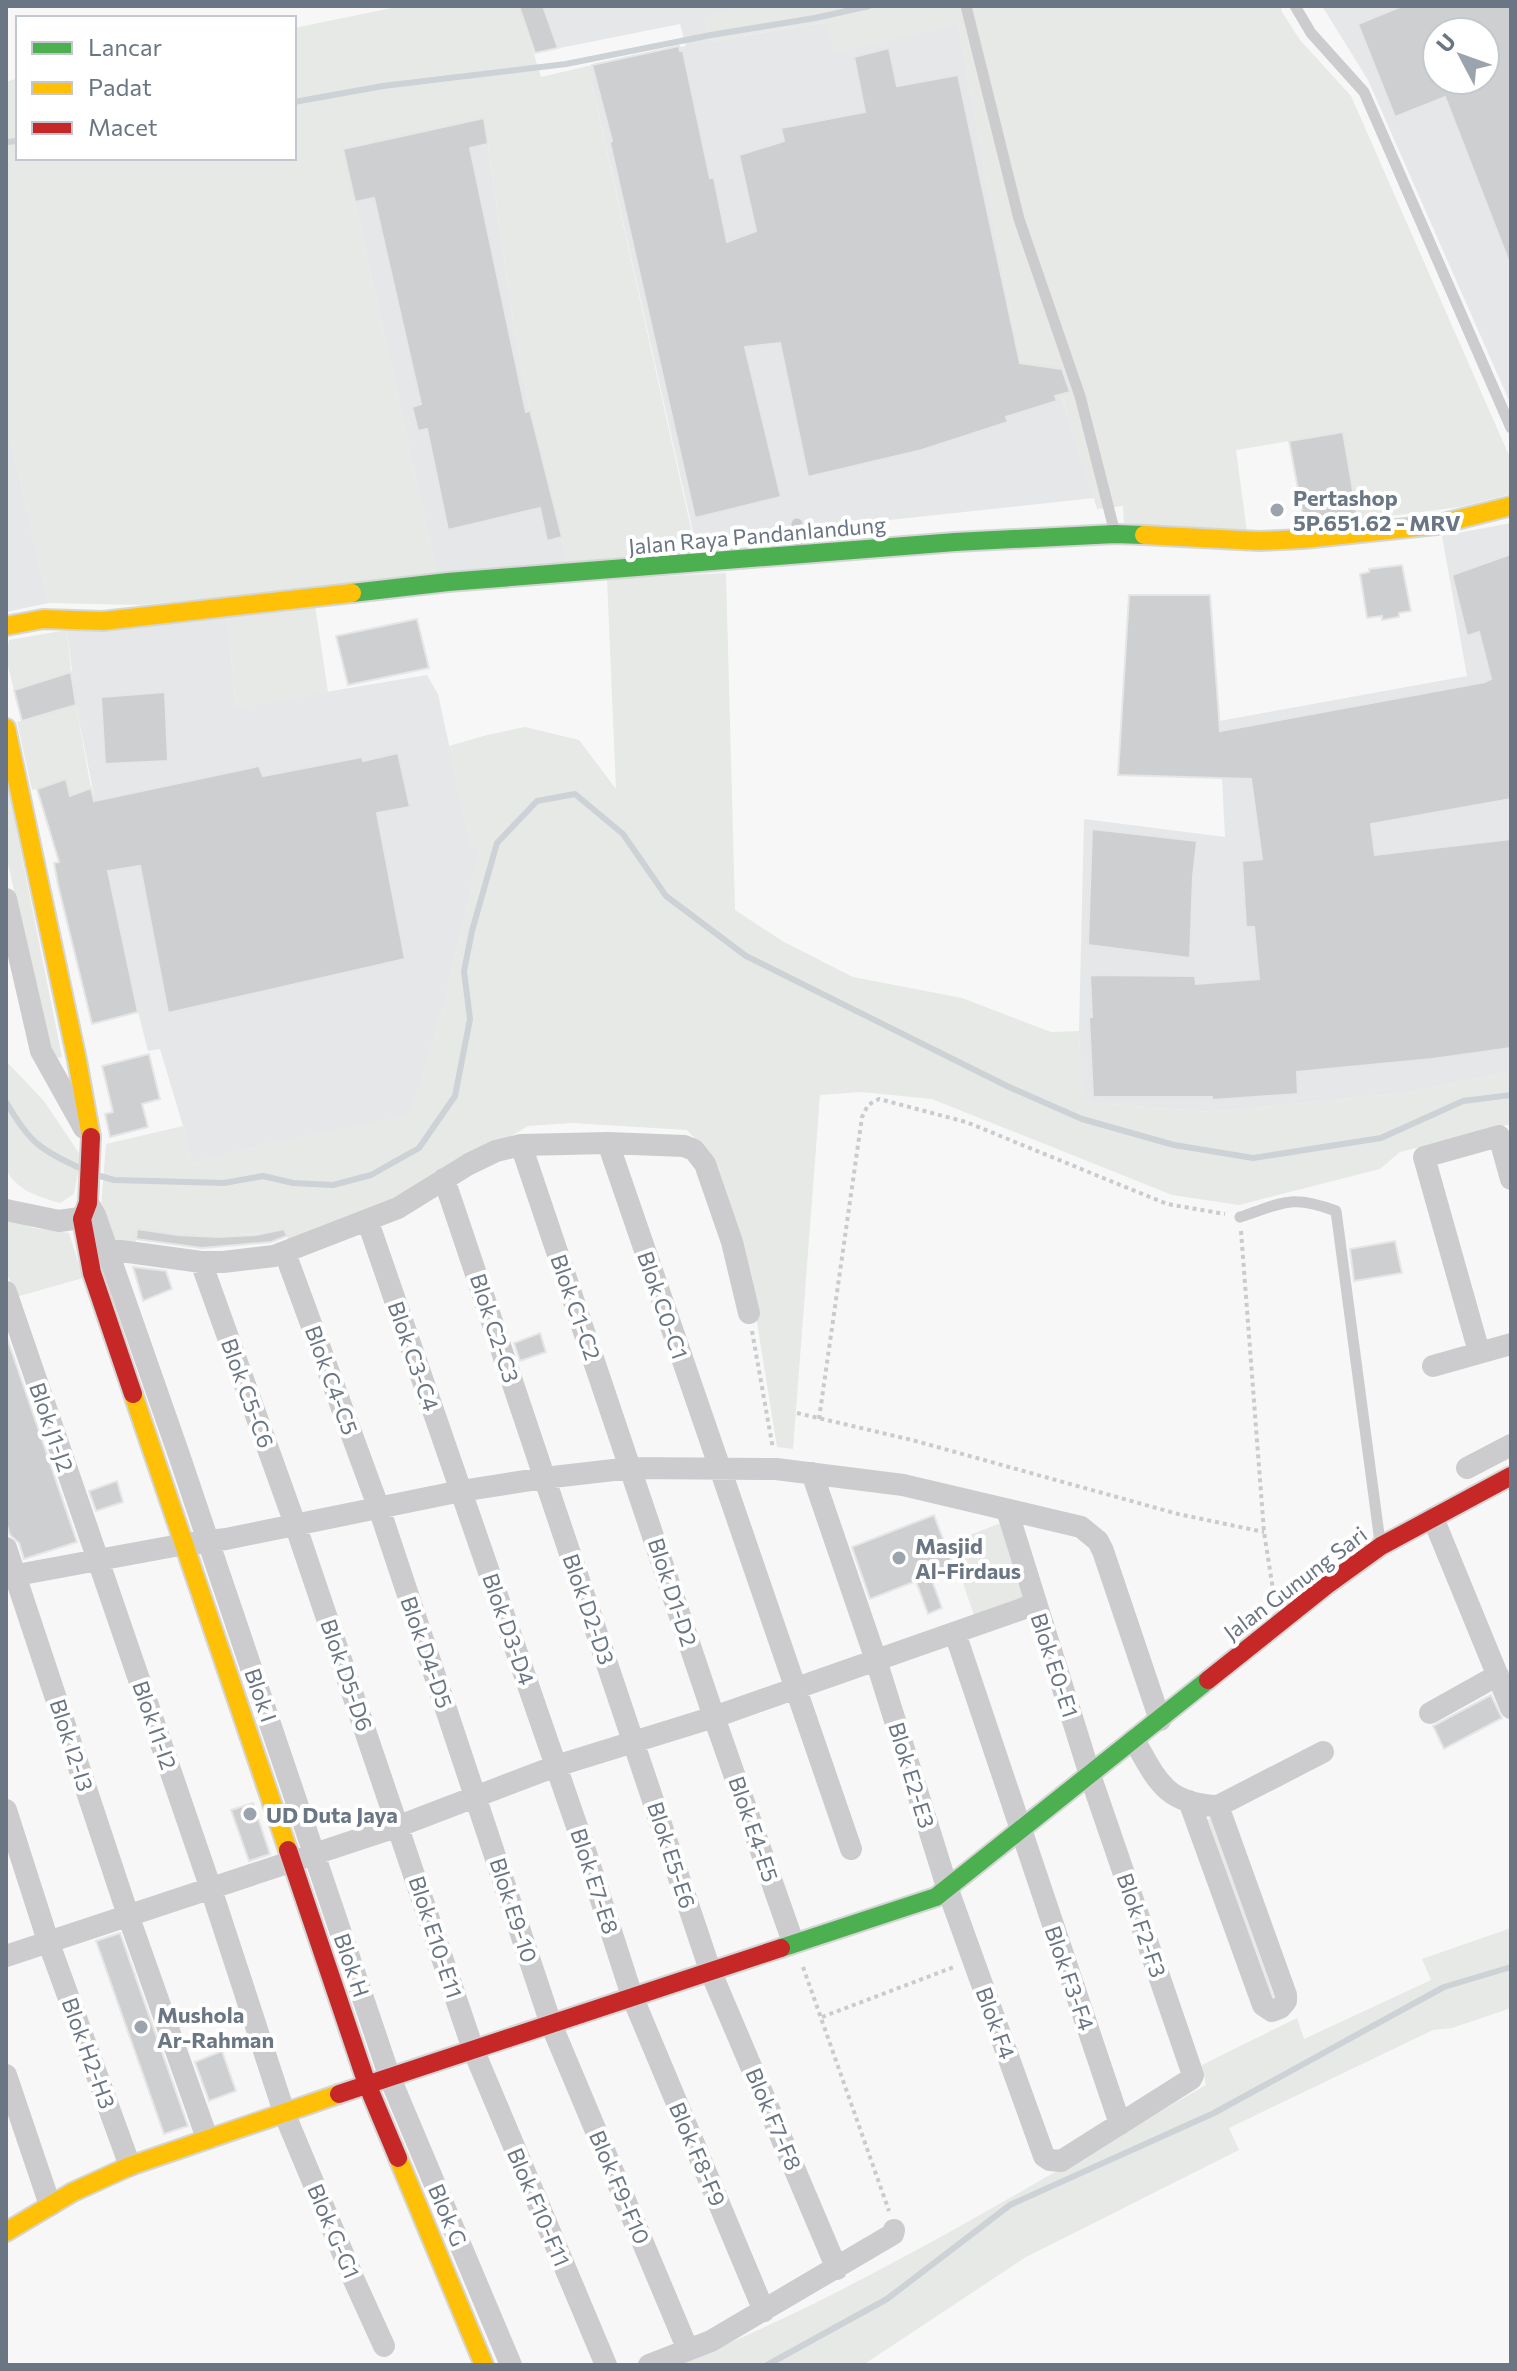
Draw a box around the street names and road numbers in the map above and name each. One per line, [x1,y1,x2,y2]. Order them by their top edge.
street label: Jalan Raya Pandanlandung [627,510,887,560]
street label: Blok C0-C1 [632,1248,694,1362]
street label: Blok C1-C2 [545,1251,607,1363]
street label: Blok C2-C3 [465,1270,525,1386]
street label: Blok C3-C4 [383,1298,445,1414]
street label: Blok C4-C5 [300,1322,364,1438]
street label: Blok C5-C6 [216,1335,280,1451]
street label: Blok J1-J2 [24,1379,80,1475]
street label: Jalan Gunung Sari [1218,1520,1372,1646]
street label: Blok D1-D2 [643,1534,703,1650]
street label: Blok D2-D3 [557,1550,621,1668]
street label: Blok D3-D4 [477,1570,541,1688]
street label: Blok D4-D5 [395,1592,459,1712]
street label: Blok E0-E1 [1025,1609,1085,1721]
street label: Blok D5-D6 [315,1615,379,1735]
street label: Blok I [239,1664,283,1726]
street label: Blok I1-I2 [127,1677,183,1773]
street label: Blok I2-I3 [44,1695,100,1795]
street label: Blok E2-E3 [883,1719,941,1831]
street label: Blok E4-E5 [723,1773,785,1885]
street label: Blok E5-E6 [642,1798,702,1912]
street label: Blok E7-E8 [565,1825,625,1937]
street label: Blok E9-10 [484,1854,544,1966]
street label: Blok F2-F3 [1112,1869,1172,1981]
street label: Blok E10-E11 [404,1872,468,2002]
street label: Blok F3-F4 [1039,1922,1101,2034]
street label: Blok H [329,1930,375,2000]
street label: Blok F4 [971,1983,1021,2063]
street label: Blok H2-H3 [56,1994,122,2112]
street label: Blok F7-F8 [740,2064,808,2174]
street label: Blok F8-F9 [664,2098,732,2210]
street label: Blok F9-F10 [584,2126,656,2248]
street label: Blok F10-F11 [502,2144,576,2270]
street label: Blok G-G1 [302,2180,366,2282]
street label: Blok G [423,2180,473,2250]

